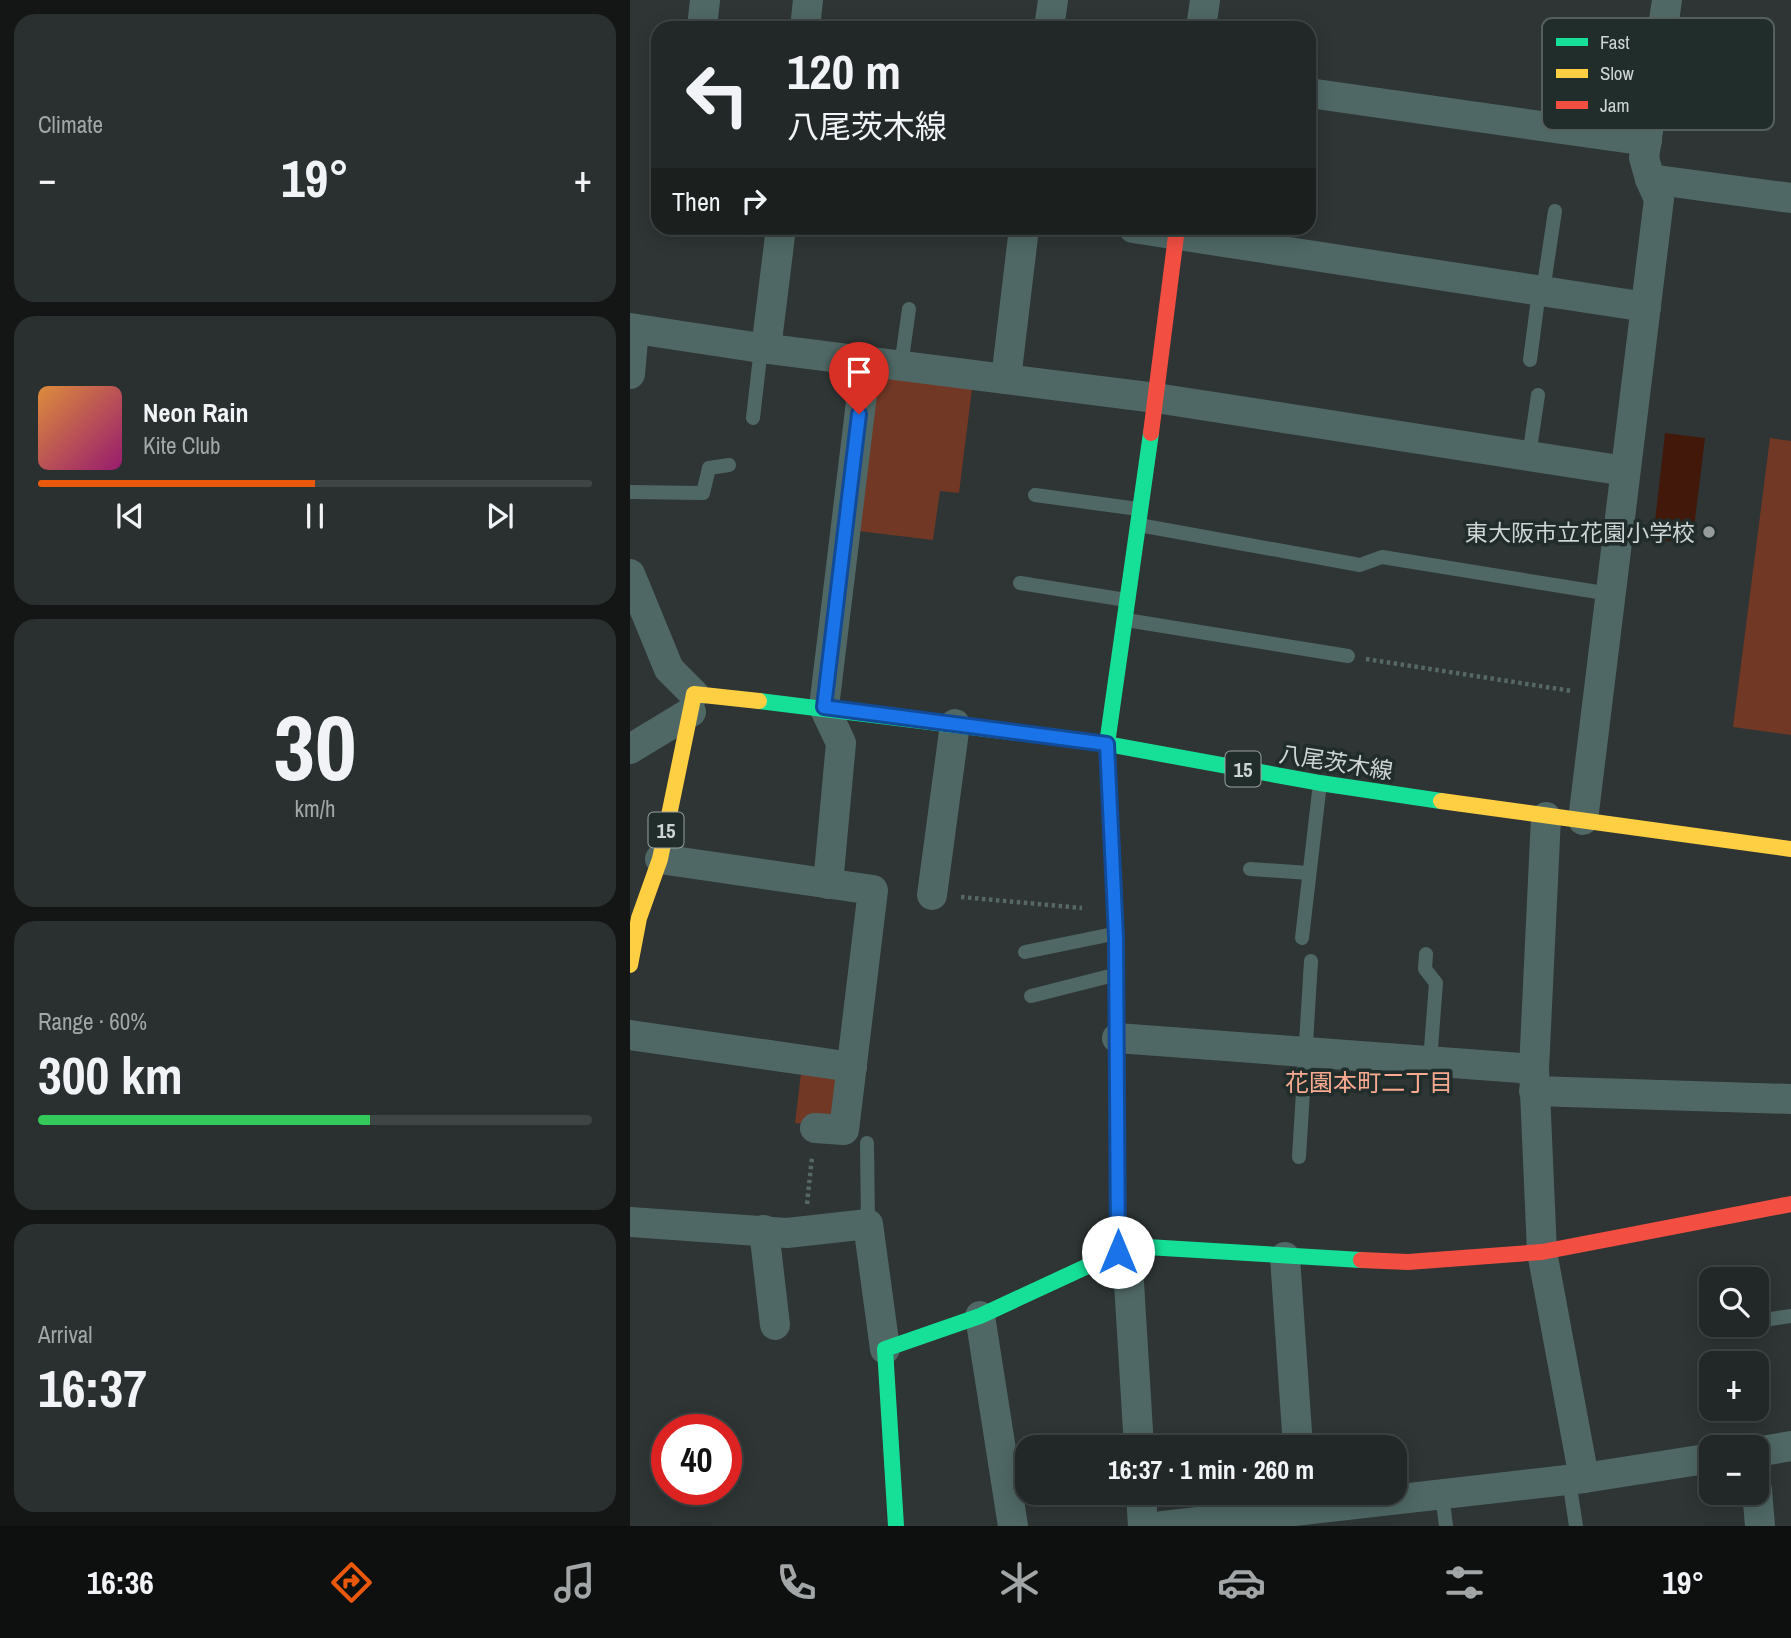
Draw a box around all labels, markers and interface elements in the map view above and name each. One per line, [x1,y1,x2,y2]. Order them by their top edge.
legend [1542,18,1774,130]
text: Fast [1600,29,1630,55]
text: 120 m [787,38,901,104]
icon: left [672,49,763,140]
text: Slow [1600,60,1635,86]
text: Jam [1600,92,1629,118]
text: 八尾茨木線 [787,105,947,148]
text: Climate [38,109,103,140]
text: 19° [281,143,349,213]
text: − [38,153,56,204]
text: + [574,153,592,204]
icon: right [735,182,773,220]
text: Then [672,184,721,219]
pin [829,342,889,414]
icon: arrive [840,353,878,391]
text: Neon Rain [143,395,248,430]
text: Kite Club [143,430,221,461]
icon: previous [111,497,149,535]
icon: pause [296,497,334,535]
icon: next [481,497,519,535]
place label: 東大阪市立花園小学校 [1465,517,1695,548]
marker: 東大阪市立花園小学校 [1701,524,1717,540]
text: 30 [274,686,357,808]
street label: 八尾茨木線 [1277,738,1395,786]
road number: 15 [1226,752,1260,786]
text: km/h [295,793,335,824]
road number: 15 [649,812,684,848]
text: Range · 60% [38,1006,147,1037]
text: 300 km [38,1040,183,1110]
district label: 花園本町二丁目 [1285,1066,1453,1098]
position arrow [1081,1215,1155,1289]
map controls [1699,1267,1769,1505]
button: search [1699,1267,1769,1337]
text: Arrival [38,1319,93,1350]
button: + [1699,1351,1769,1421]
text: 16:37 [38,1353,147,1423]
speed limit sign: 40 [651,1414,742,1505]
button: − [1699,1435,1769,1505]
text: 16:37 · 1 min · 260 m [1108,1452,1314,1487]
icon: directions [327,1558,376,1607]
icon: music [550,1558,599,1607]
icon: phone [772,1558,821,1607]
icon: climate [995,1558,1044,1607]
icon: car [1217,1558,1266,1607]
icon: filters [1440,1558,1489,1607]
text: 16:36 [87,1561,154,1604]
text: 19° [1662,1561,1704,1604]

